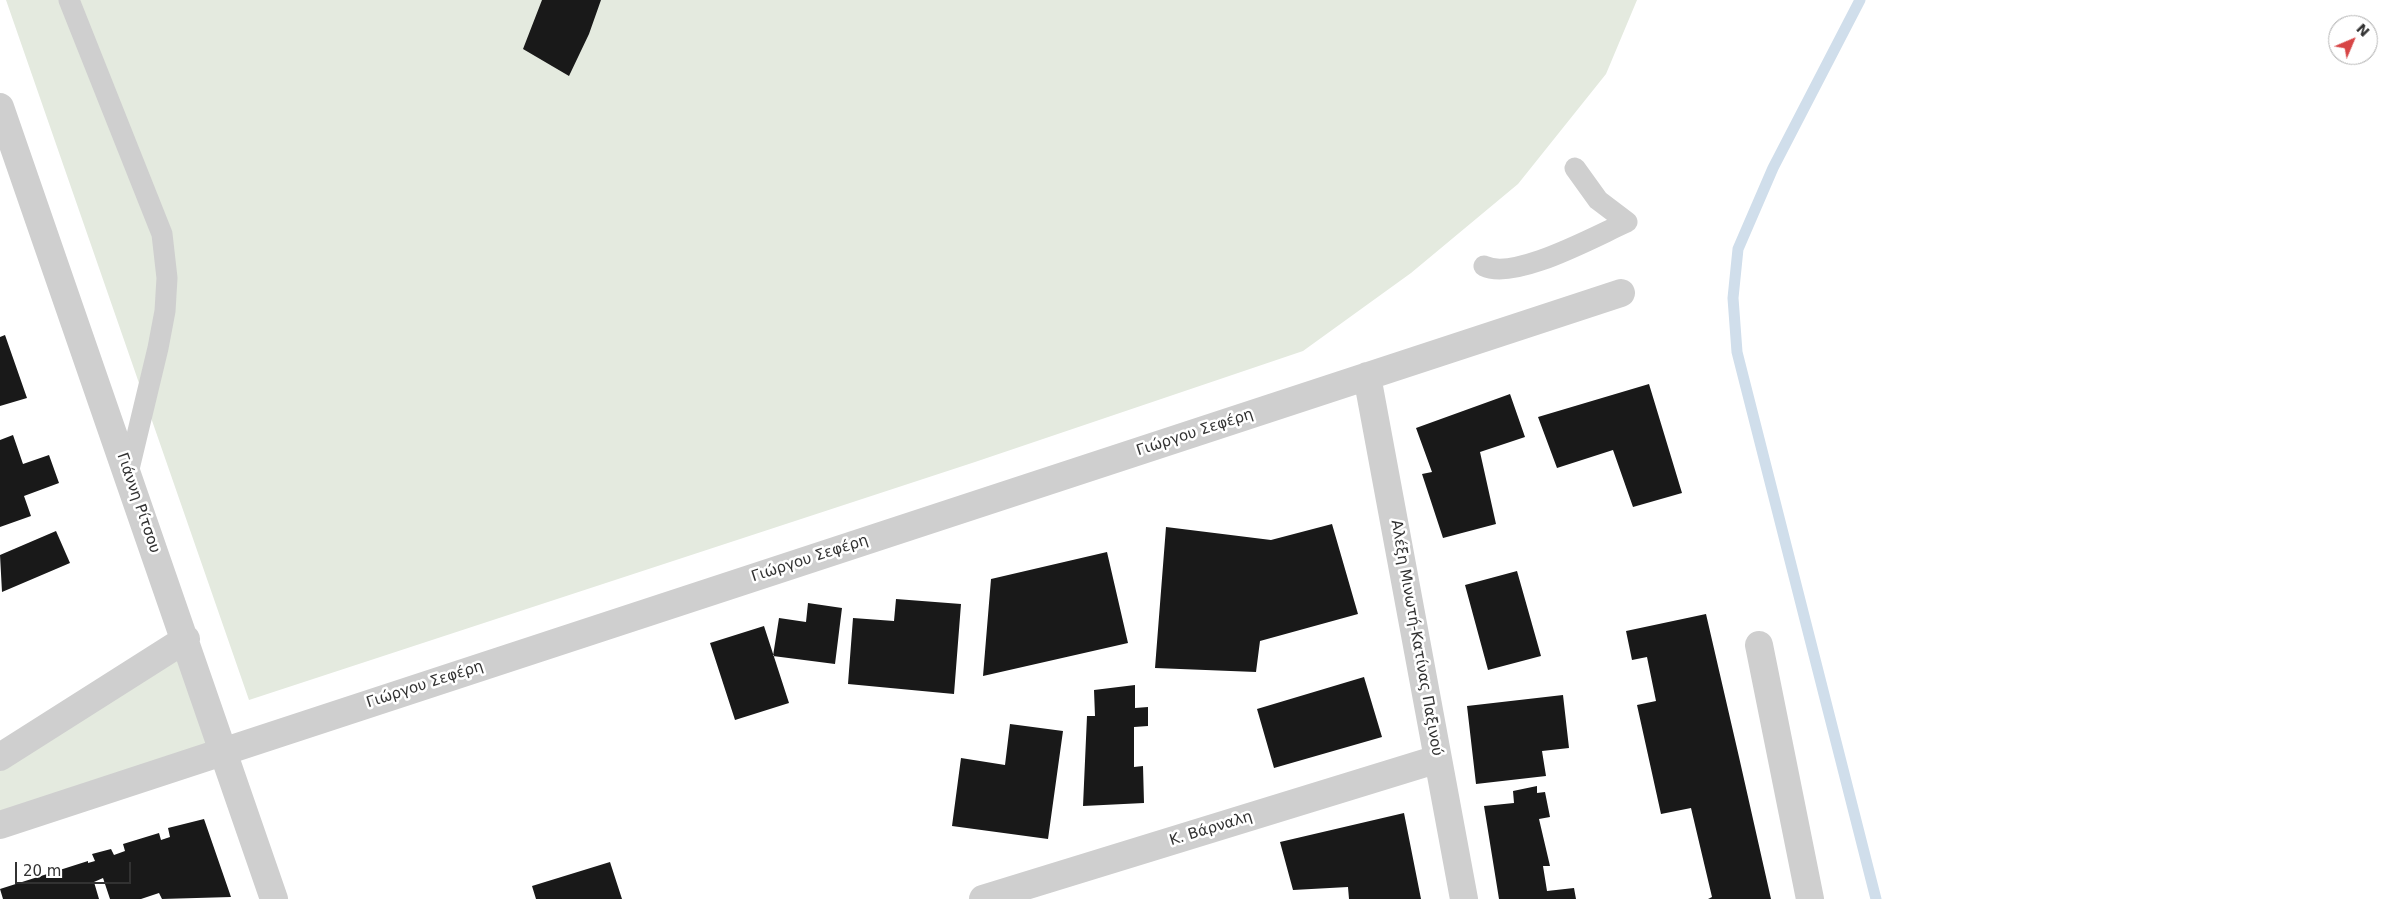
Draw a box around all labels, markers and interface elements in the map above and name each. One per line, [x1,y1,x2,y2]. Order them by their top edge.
north arrow [2328,15,2378,65]
text: N [2353,20,2373,40]
street label: Γιώργου Σεφέρη [1134,406,1256,460]
street label: Γιάννη Ρίτσου [112,450,164,556]
street label: Αλέξη Μινωτή-Κατίνας Παξινού [1386,519,1446,757]
street label: Γιώργου Σεφέρη [749,532,871,586]
street label: Γιώργου Σεφέρη [364,658,486,712]
street label: Κ. Βάρναλη [1167,808,1255,850]
scale bar [18,852,134,884]
text: 20 m [23,862,61,880]

